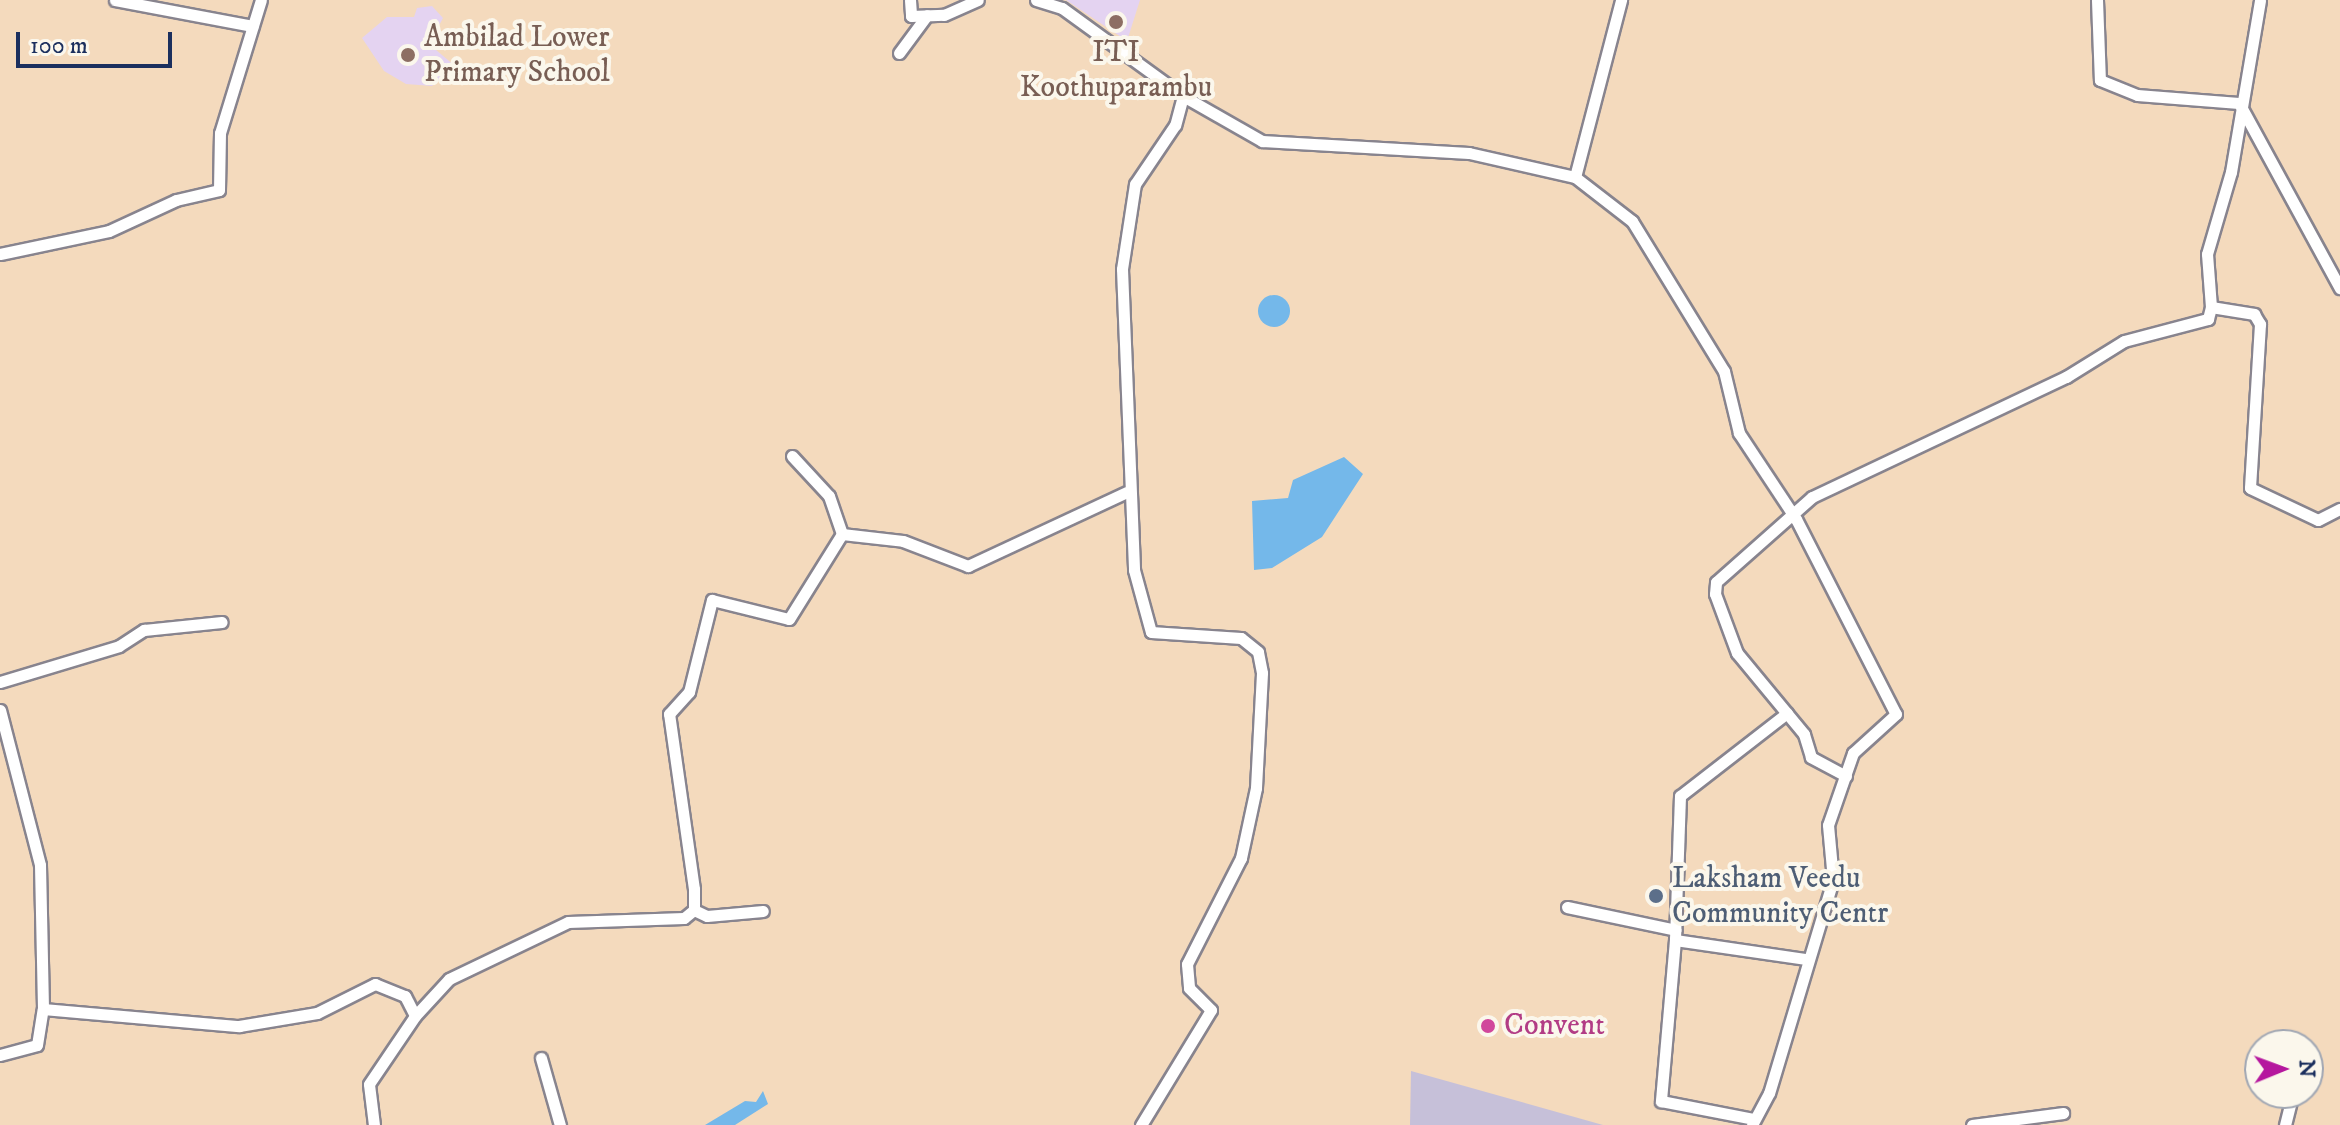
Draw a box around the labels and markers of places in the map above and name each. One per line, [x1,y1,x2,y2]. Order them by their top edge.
marker: ITI Koothuparambu [1107,13,1125,31]
place label: Ambilad Lower Primary School [424,20,610,90]
place label: ITI Koothuparambu [1020,35,1212,106]
marker: Ambilad Lower Primary School [399,46,417,64]
place label: Laksham Veedu Community Centr [1672,861,1888,932]
marker: Laksham Veedu Community Centr [1647,887,1665,905]
place label: Convent [1504,1008,1605,1044]
marker: Convent [1479,1017,1497,1035]

